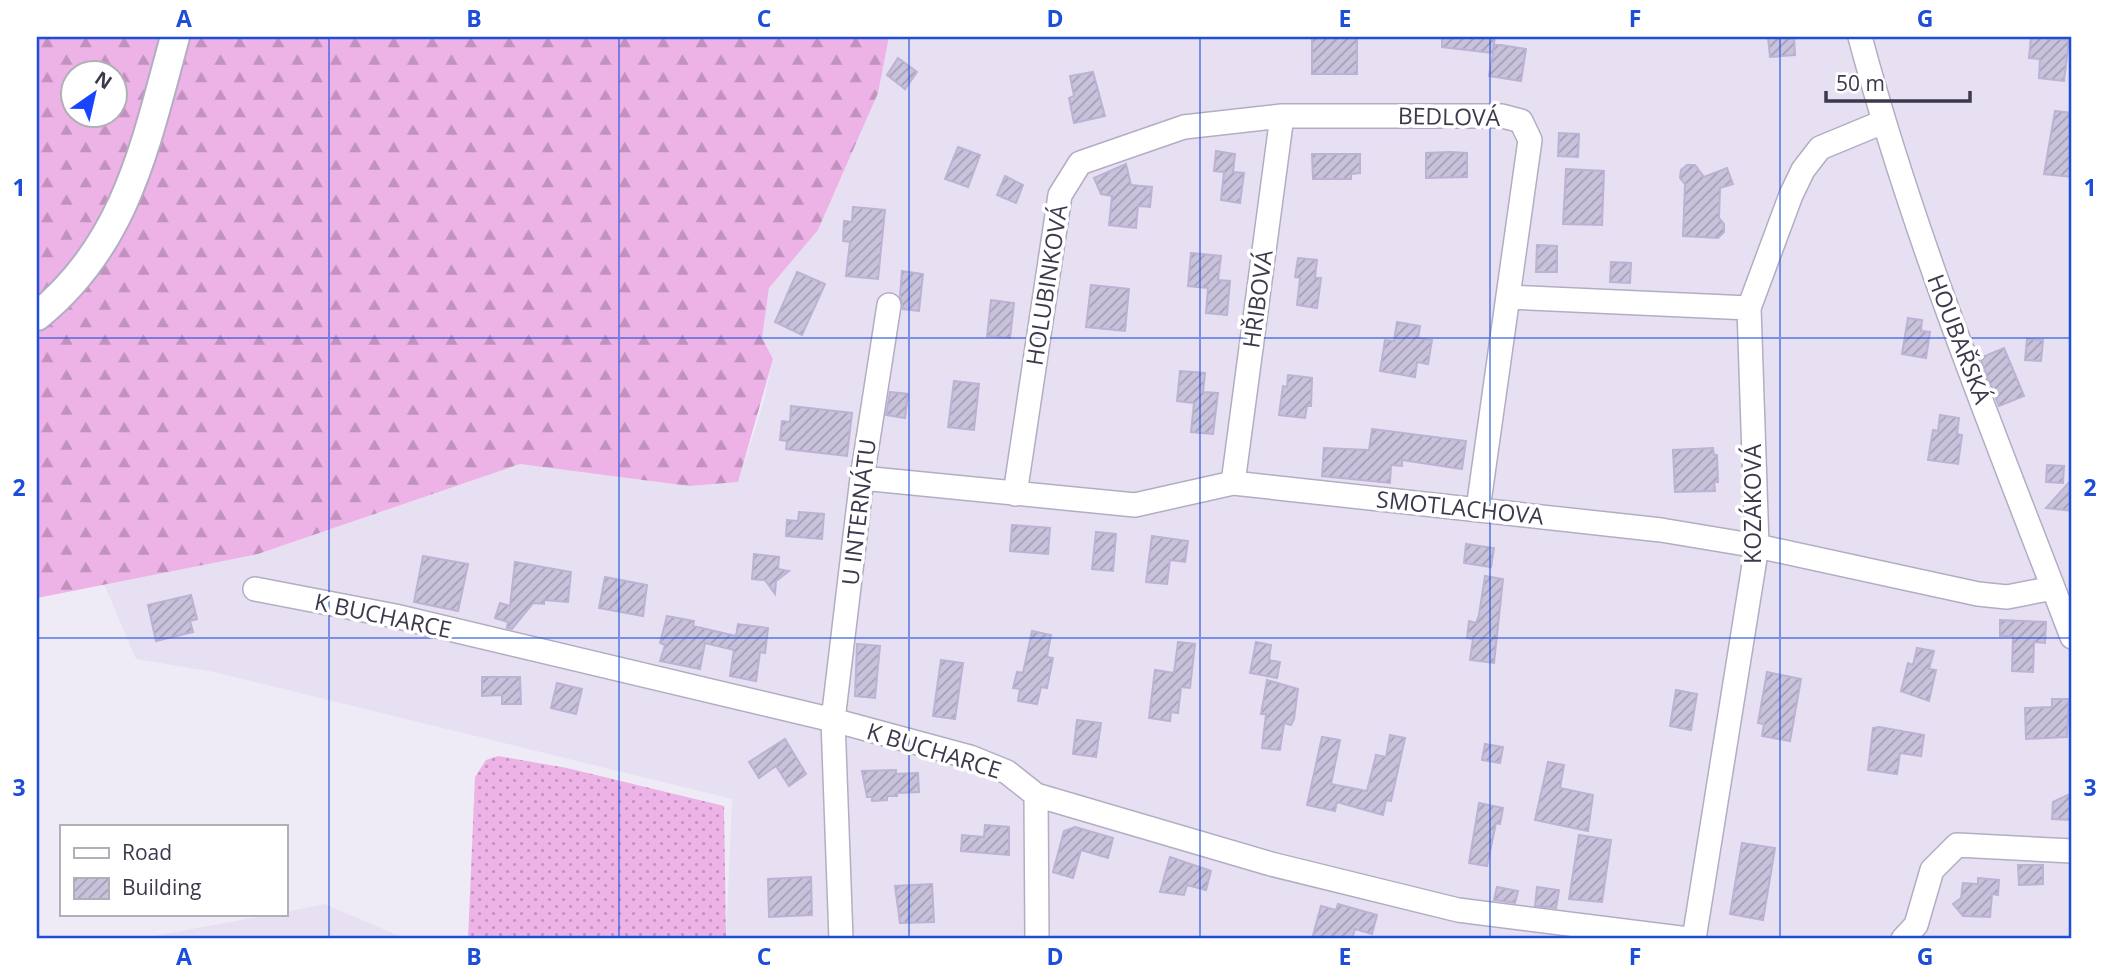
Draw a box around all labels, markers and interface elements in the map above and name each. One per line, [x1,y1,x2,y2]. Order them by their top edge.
text: A [176,2,192,34]
text: B [466,2,482,34]
text: C [757,2,771,34]
text: D [1046,2,1064,34]
text: E [1339,2,1351,34]
text: F [1629,2,1641,34]
text: G [1917,2,1933,34]
north arrow [60,60,130,130]
scale bar [1826,60,1969,104]
text: N [90,65,117,95]
text: 50 m [1836,69,1885,97]
street label: BEDLOVÁ [1398,99,1501,133]
text: 1 [12,171,26,203]
text: 1 [2083,171,2097,203]
street label: HOLUBINKOVÁ [1018,202,1075,368]
street label: HŘIBOVÁ [1234,247,1280,350]
street label: HOUBAŘSKÁ [1921,269,1999,408]
street label: U INTERNÁTU [833,437,883,587]
street label: KOZÁKOVÁ [1736,444,1768,564]
text: 2 [12,471,26,503]
text: 2 [2083,471,2097,503]
street label: SMOTLACHOVA [1375,482,1546,532]
street label: K BUCHARCE [312,585,455,645]
street label: K BUCHARCE [863,714,1006,786]
text: 3 [12,771,26,803]
text: 3 [2083,771,2097,803]
legend [60,825,287,916]
text: Road [122,838,172,866]
text: Building [122,873,201,901]
text: A [176,940,192,972]
text: B [466,940,482,972]
text: C [757,940,771,972]
text: D [1046,940,1064,972]
text: E [1339,940,1351,972]
text: F [1629,940,1641,972]
text: G [1917,940,1933,972]

